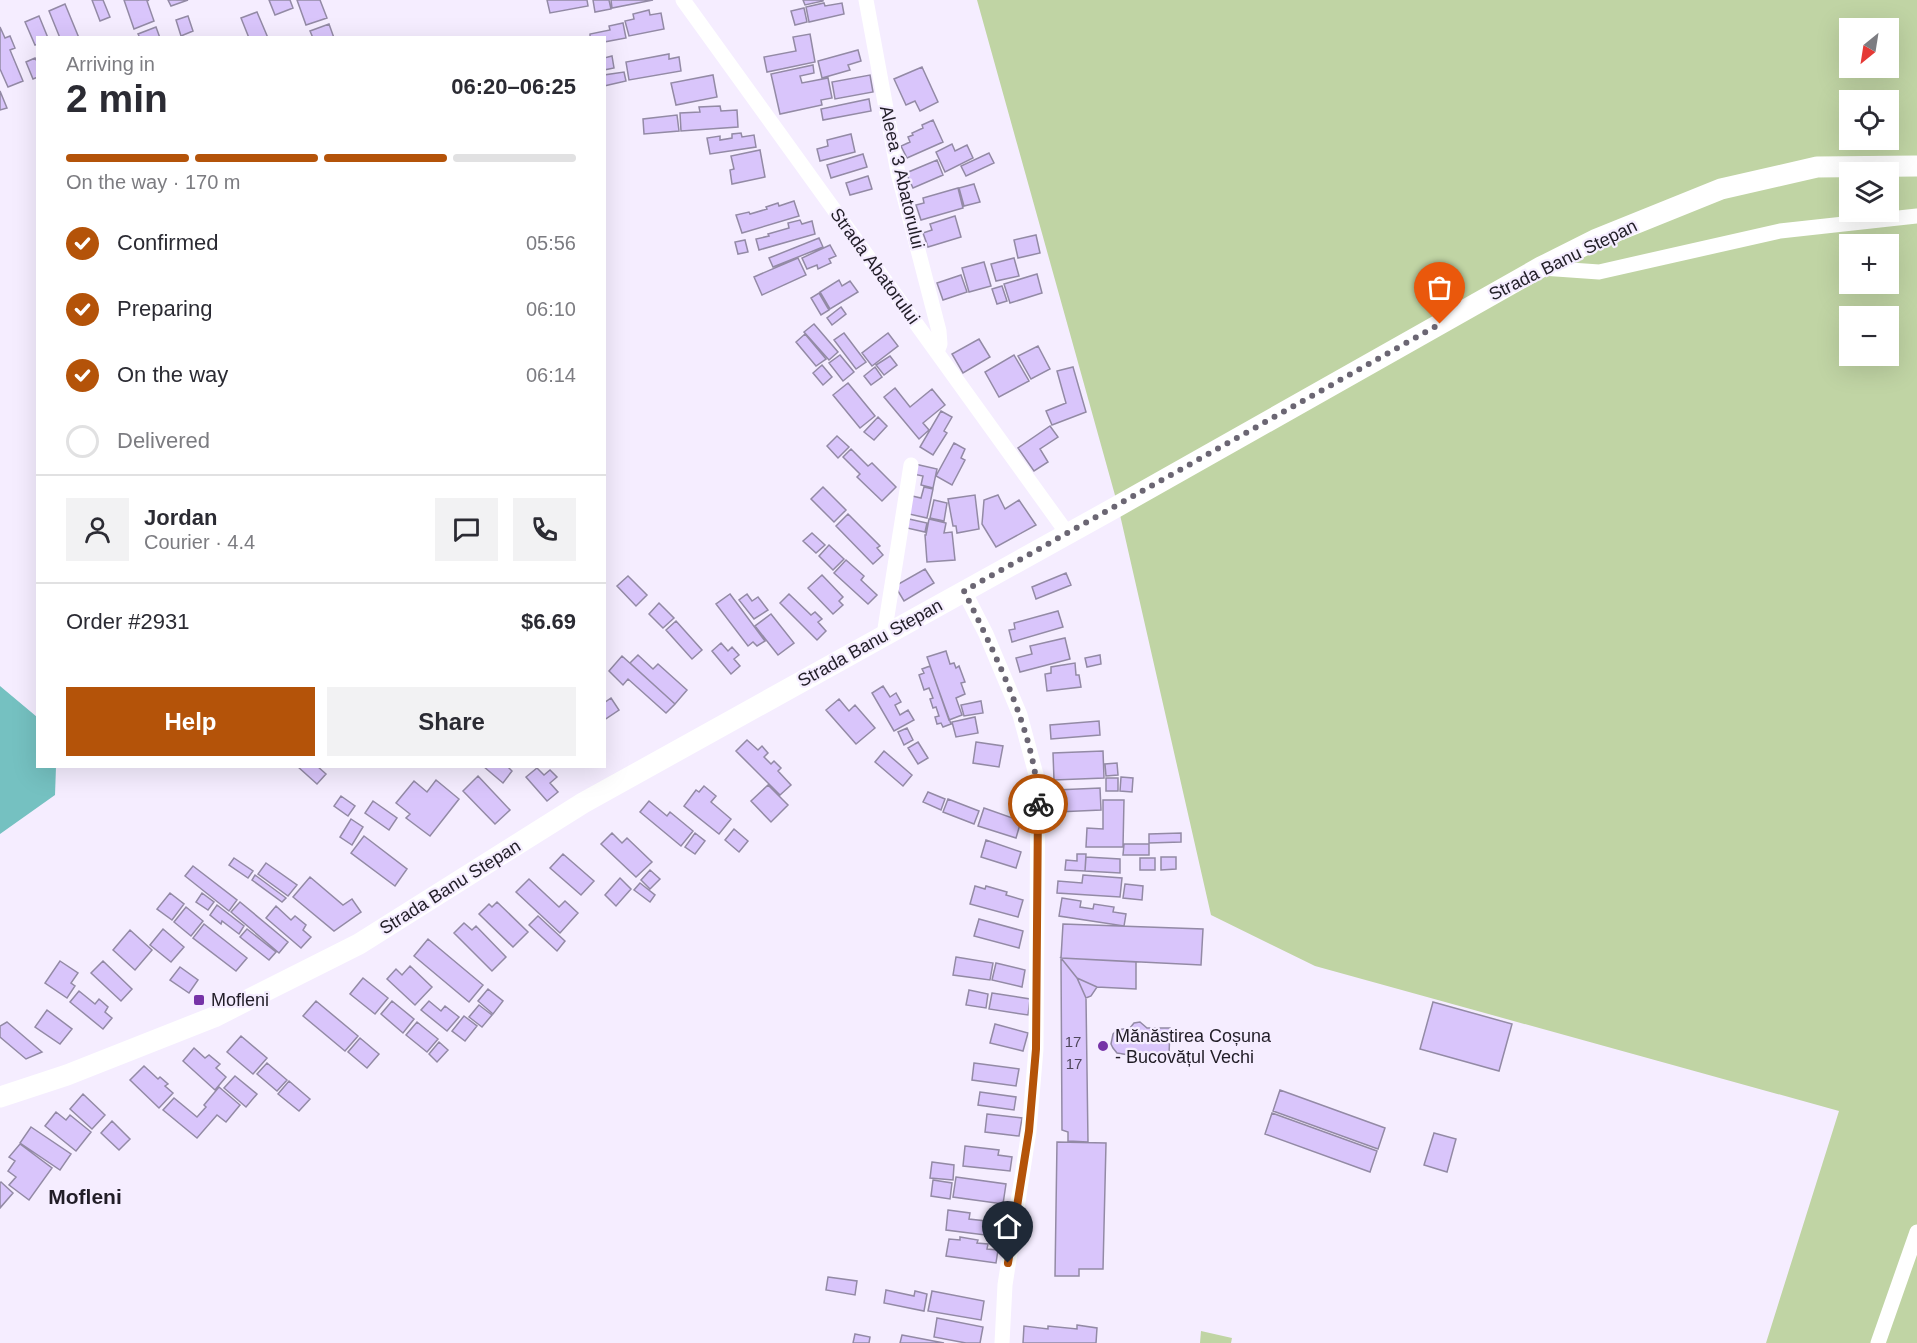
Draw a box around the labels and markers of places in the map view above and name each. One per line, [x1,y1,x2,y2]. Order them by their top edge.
pin [1414,262,1465,324]
place label: Mofleni [211,990,269,1010]
marker: Mofleni [192,993,206,1007]
place label: Mănăstirea Coșuna - Bucovățul Vechi [1115,1026,1272,1067]
marker: Mănăstirea Coșuna - Bucovățul Vechi [1096,1039,1110,1053]
pin [982,1201,1033,1263]

